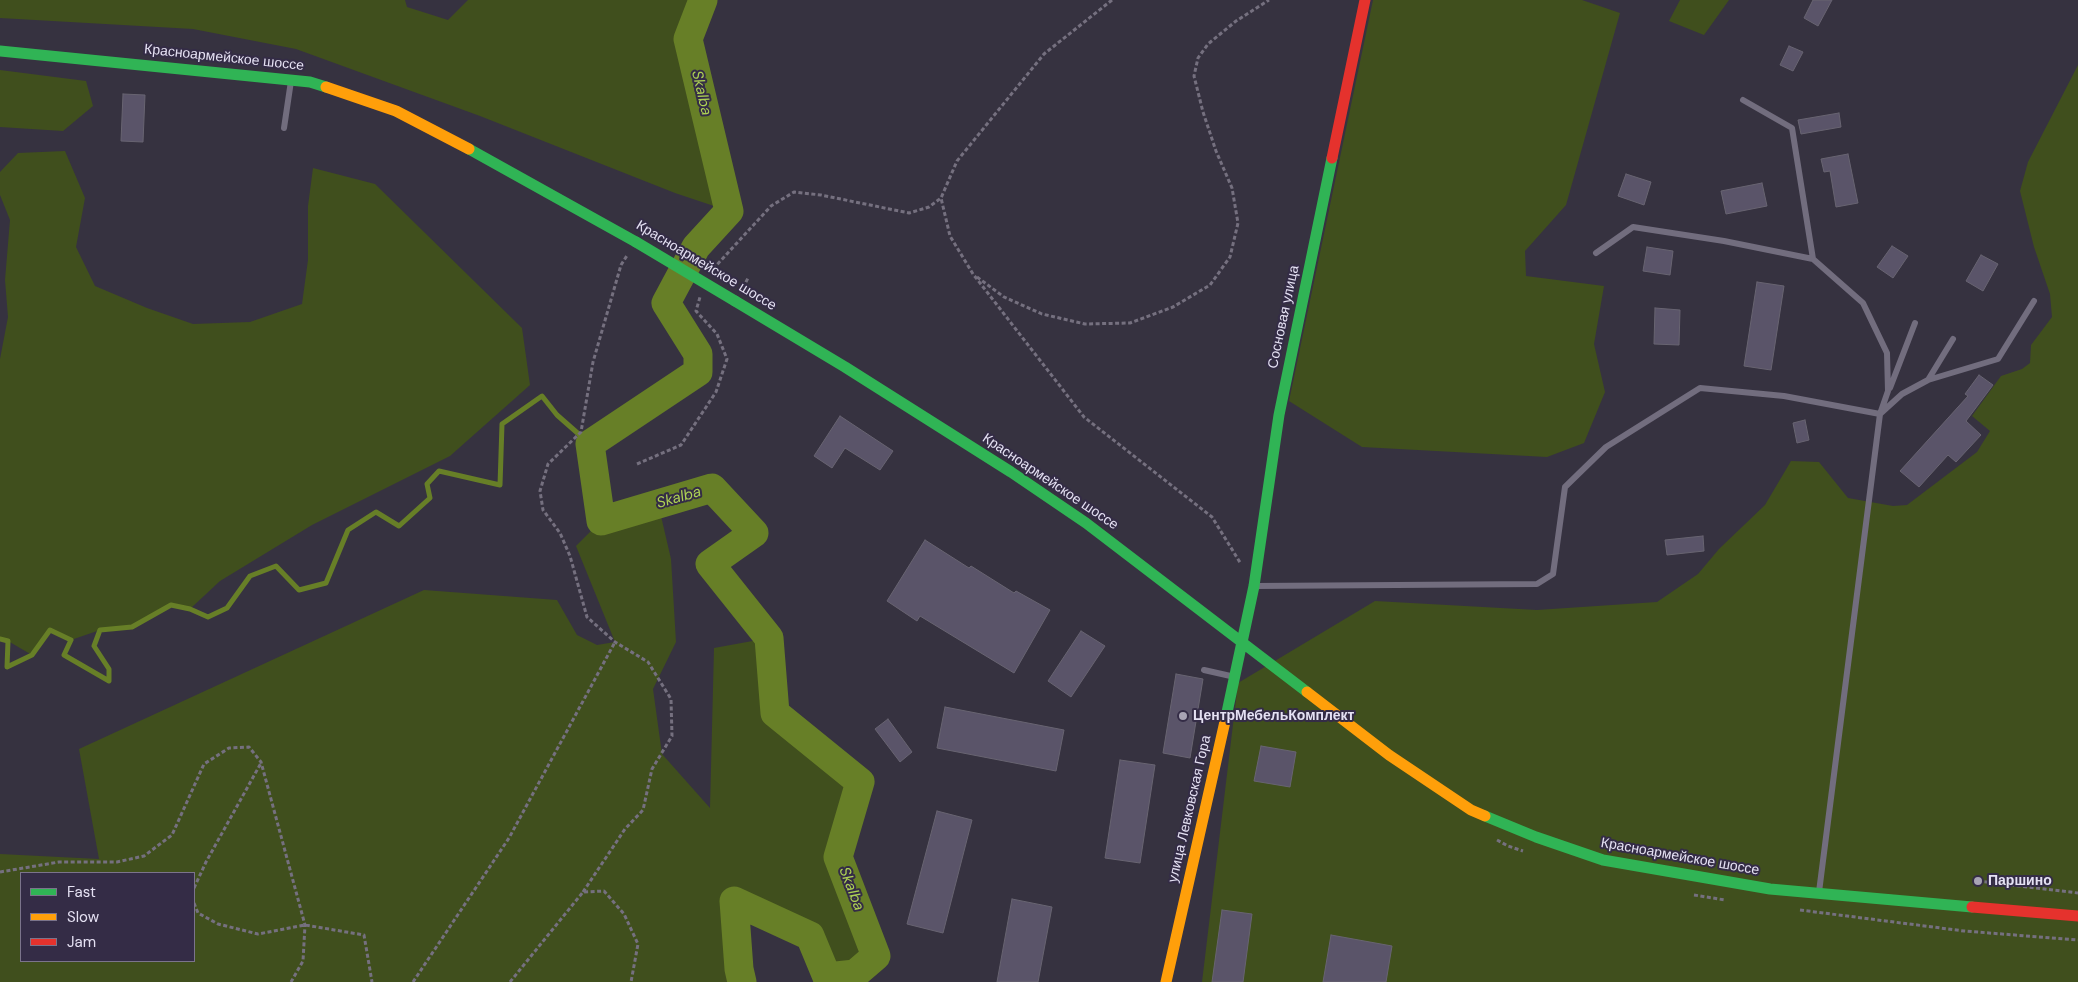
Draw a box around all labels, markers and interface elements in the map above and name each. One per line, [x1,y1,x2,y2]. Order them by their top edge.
street label: Красноармейское шоссе [143,41,305,75]
water label: Skalba [687,69,715,117]
street label: Красноармейское шоссе [633,217,779,315]
street label: Сосновая улица [1265,264,1303,370]
street label: Красноармейское шоссе [979,430,1121,534]
water label: Skalba [655,483,703,513]
place label: ЦентрМебельКомплект [1193,708,1354,724]
marker: ЦентрМебельКомплект [1177,710,1189,722]
street label: улица Левковская Гора [1165,734,1215,884]
street label: Красноармейское шоссе [1600,835,1760,879]
water label: Skalba [834,865,868,913]
legend [20,872,195,962]
place label: Паршино [1988,873,2052,889]
marker: Паршино [1972,875,1984,887]
text: Fast [67,882,96,902]
text: Slow [67,907,99,927]
text: Jam [67,932,96,952]

